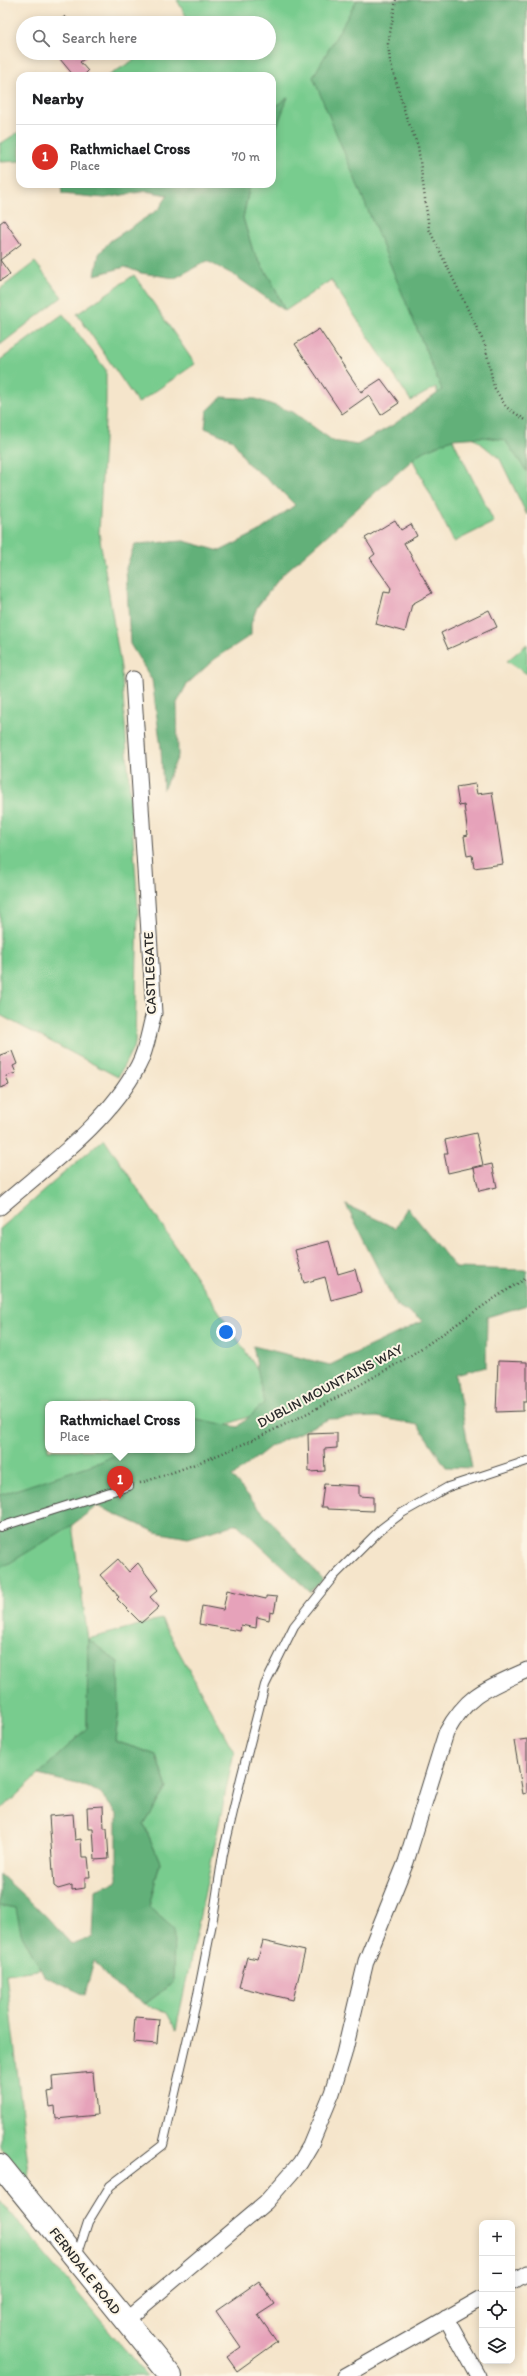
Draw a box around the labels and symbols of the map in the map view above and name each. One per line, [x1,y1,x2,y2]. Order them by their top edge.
street label: CASTLEGATE [140,931,160,1015]
your location [216,1322,236,1342]
street label: DUBLIN MOUNTAINS WAY [254,1340,406,1432]
pin: 1 [107,1466,133,1499]
street label: FERNDALE ROAD [46,2224,124,2318]

